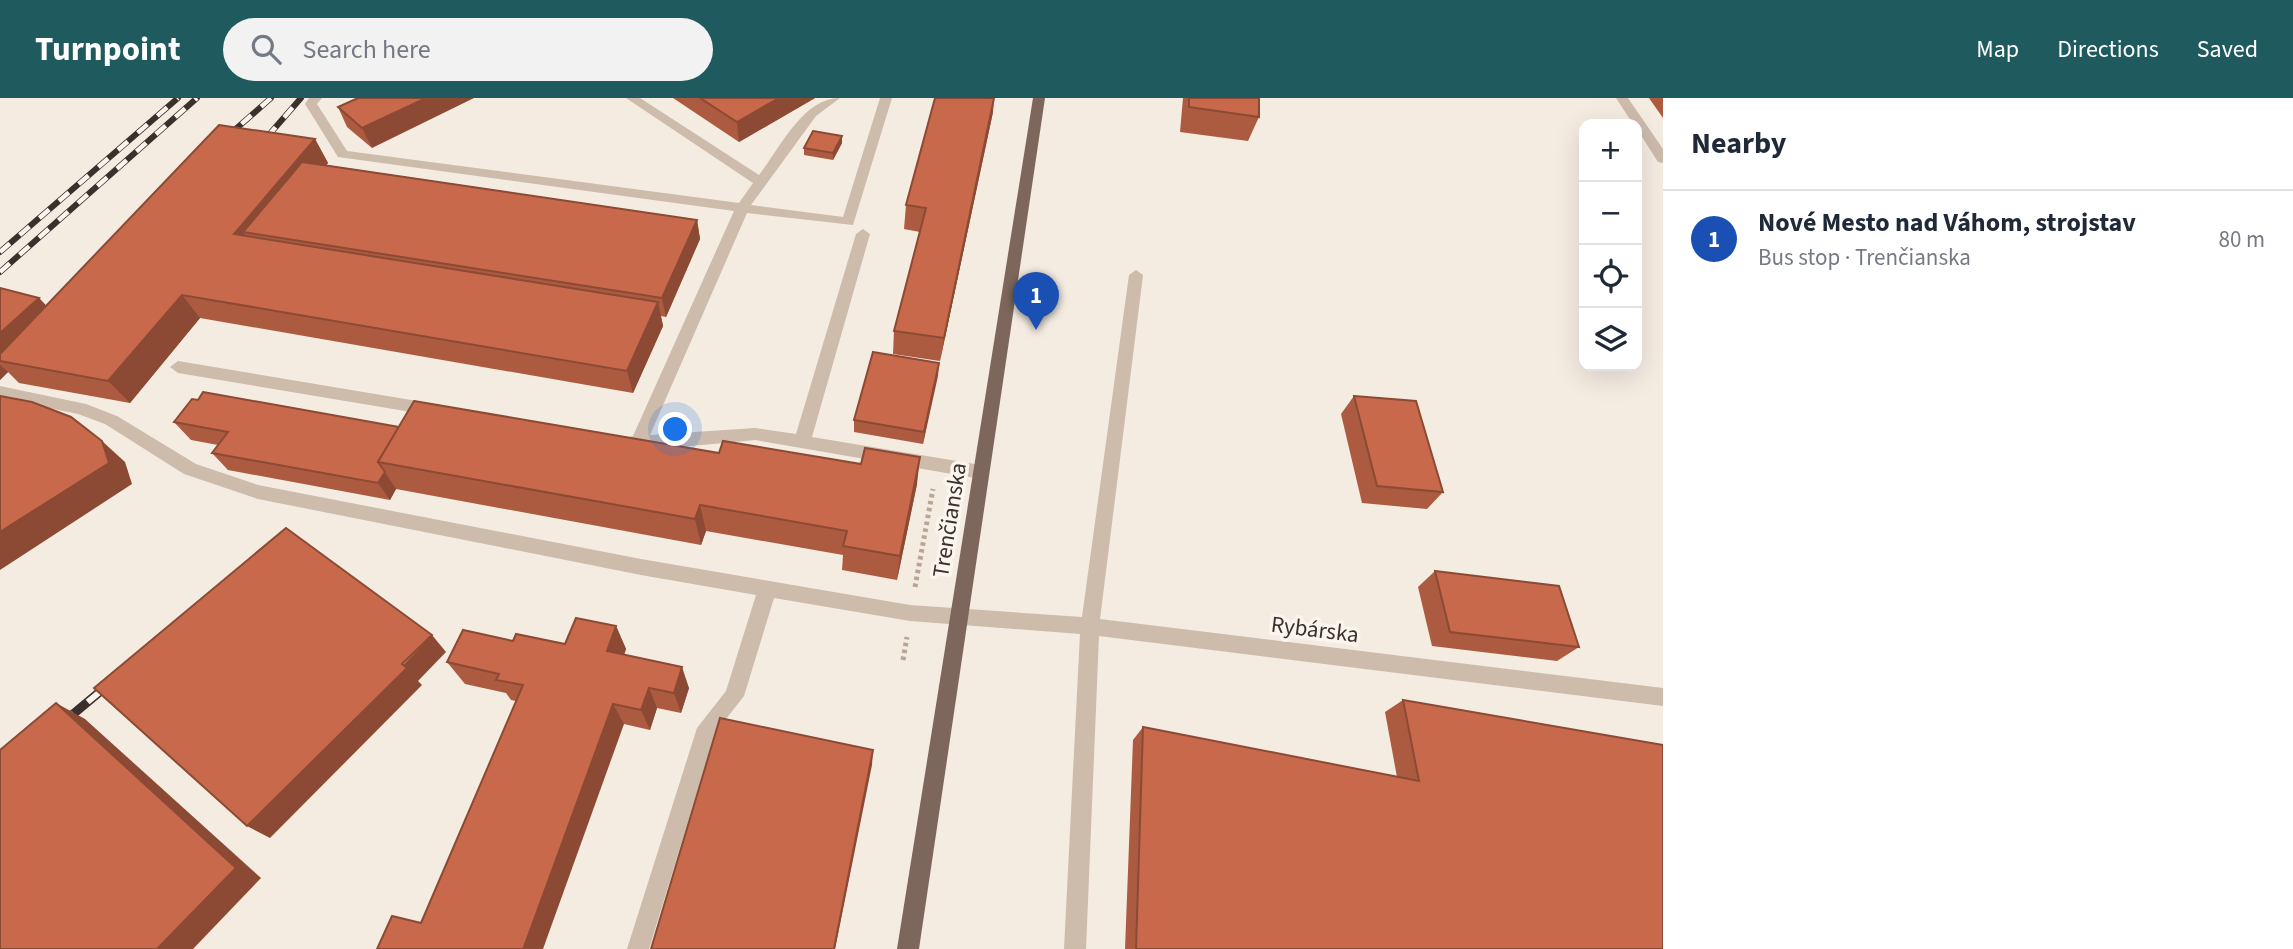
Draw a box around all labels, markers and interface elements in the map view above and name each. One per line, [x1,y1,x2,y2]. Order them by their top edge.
search box [223,18,713,81]
text: Turnpoint [35,26,181,73]
icon: search [247,30,285,68]
text: Search here [303,31,431,68]
text: Map [1976,32,2019,67]
text: Directions [2057,32,2159,67]
text: Saved [2197,32,2258,67]
map controls [1579,119,1642,371]
button: + [1579,119,1642,182]
text: Nearby [1691,122,1786,165]
button: − [1579,182,1642,245]
text: Nové Mesto nad Váhom, strojstav [1758,204,2136,241]
text: 1 [1708,223,1720,256]
text: 80 m [2218,223,2265,256]
text: Bus stop · Trenčianska [1758,241,1971,274]
button: locate [1579,245,1642,308]
pin: 1 [1013,272,1059,330]
button: layers [1579,308,1642,371]
your location [658,412,692,446]
street label: Trenčianska [924,460,975,580]
street label: Rybárska [1269,608,1361,651]

